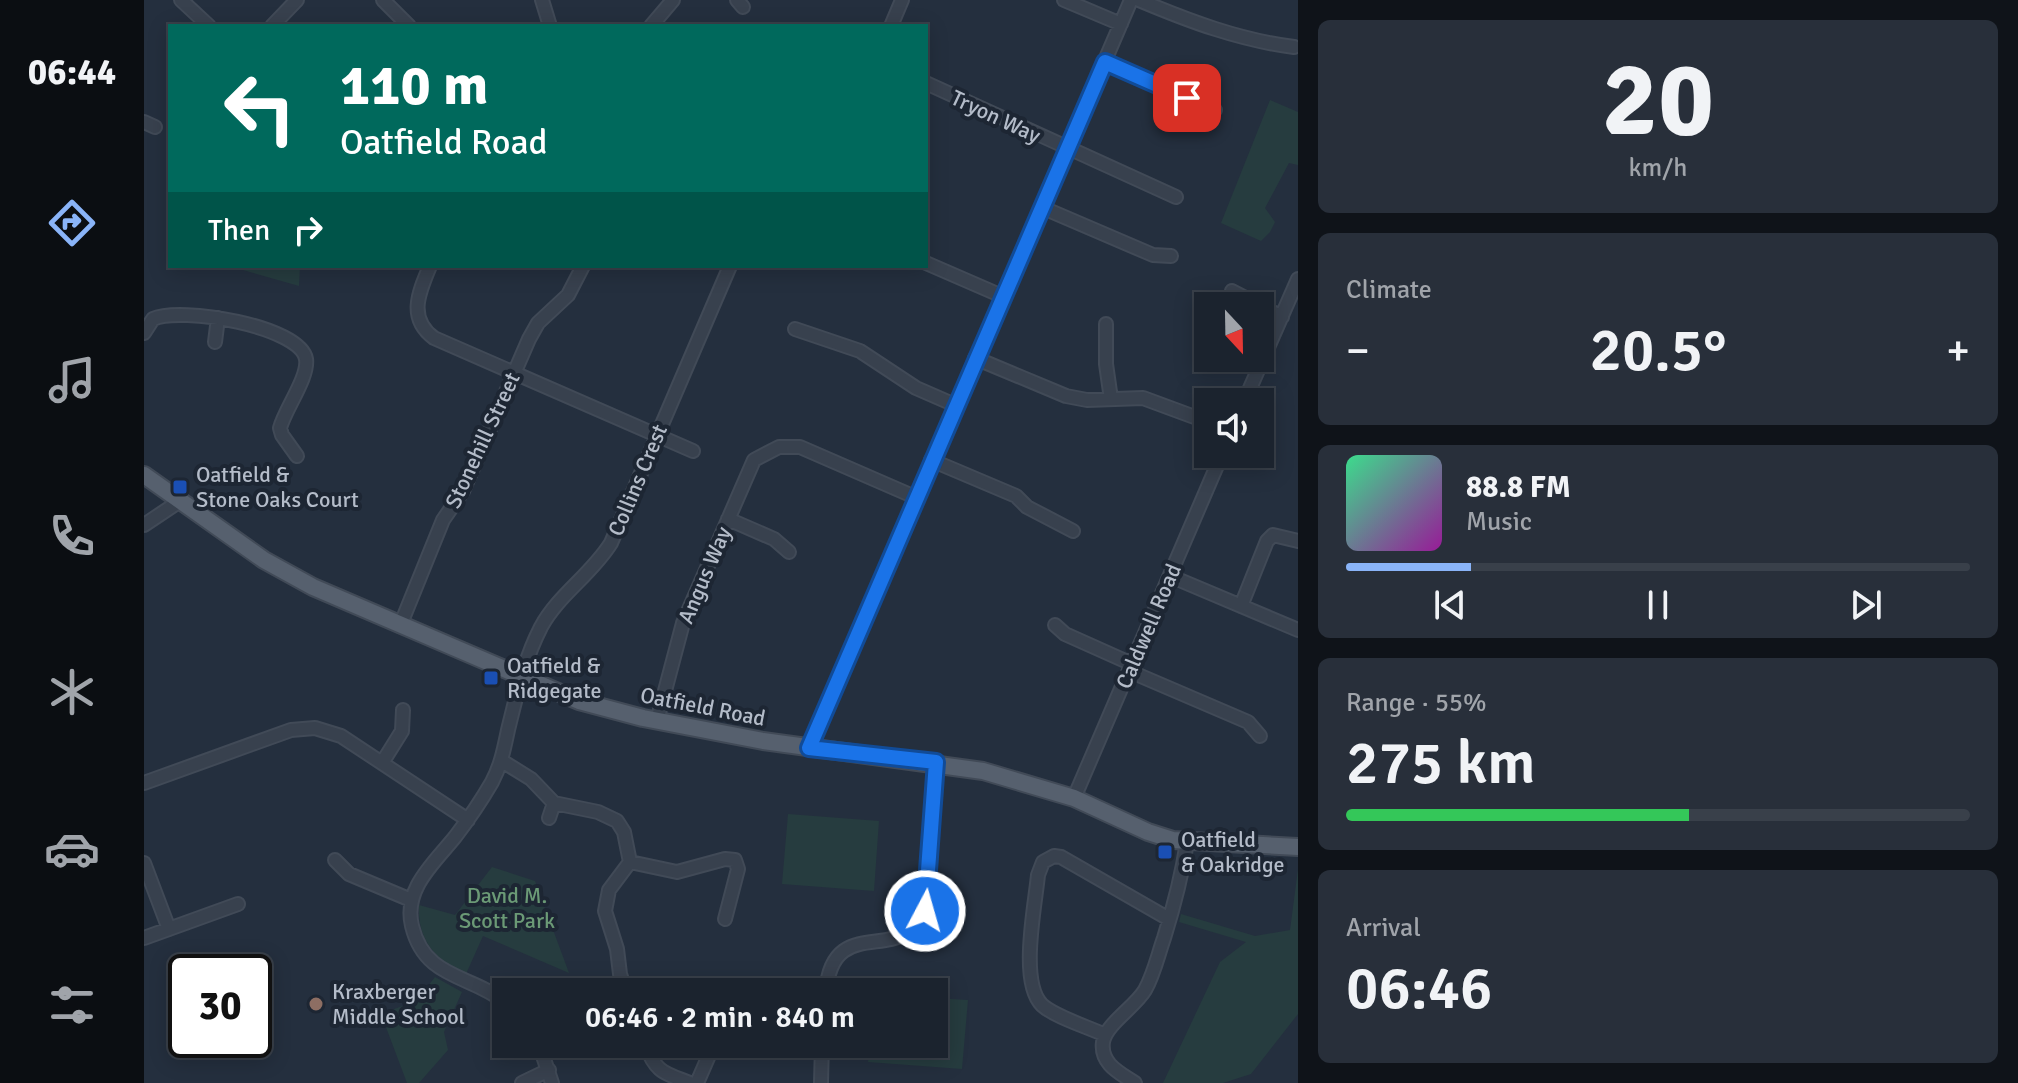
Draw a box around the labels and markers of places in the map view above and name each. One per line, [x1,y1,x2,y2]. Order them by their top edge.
pin [1153,64,1221,132]
place label: Oatfield & Stone Oaks Court [196,461,359,513]
marker: Oatfield & Stone Oaks Court [171,478,189,496]
place label: Oatfield & Ridgegate [507,652,602,704]
marker: Oatfield & Ridgegate [482,669,500,687]
place label: Oatfield & Oakridge [1181,826,1285,878]
marker: Oatfield & Oakridge [1156,843,1174,861]
place label: Kraxberger Middle School [332,978,465,1030]
marker: Kraxberger Middle School [307,995,325,1013]

